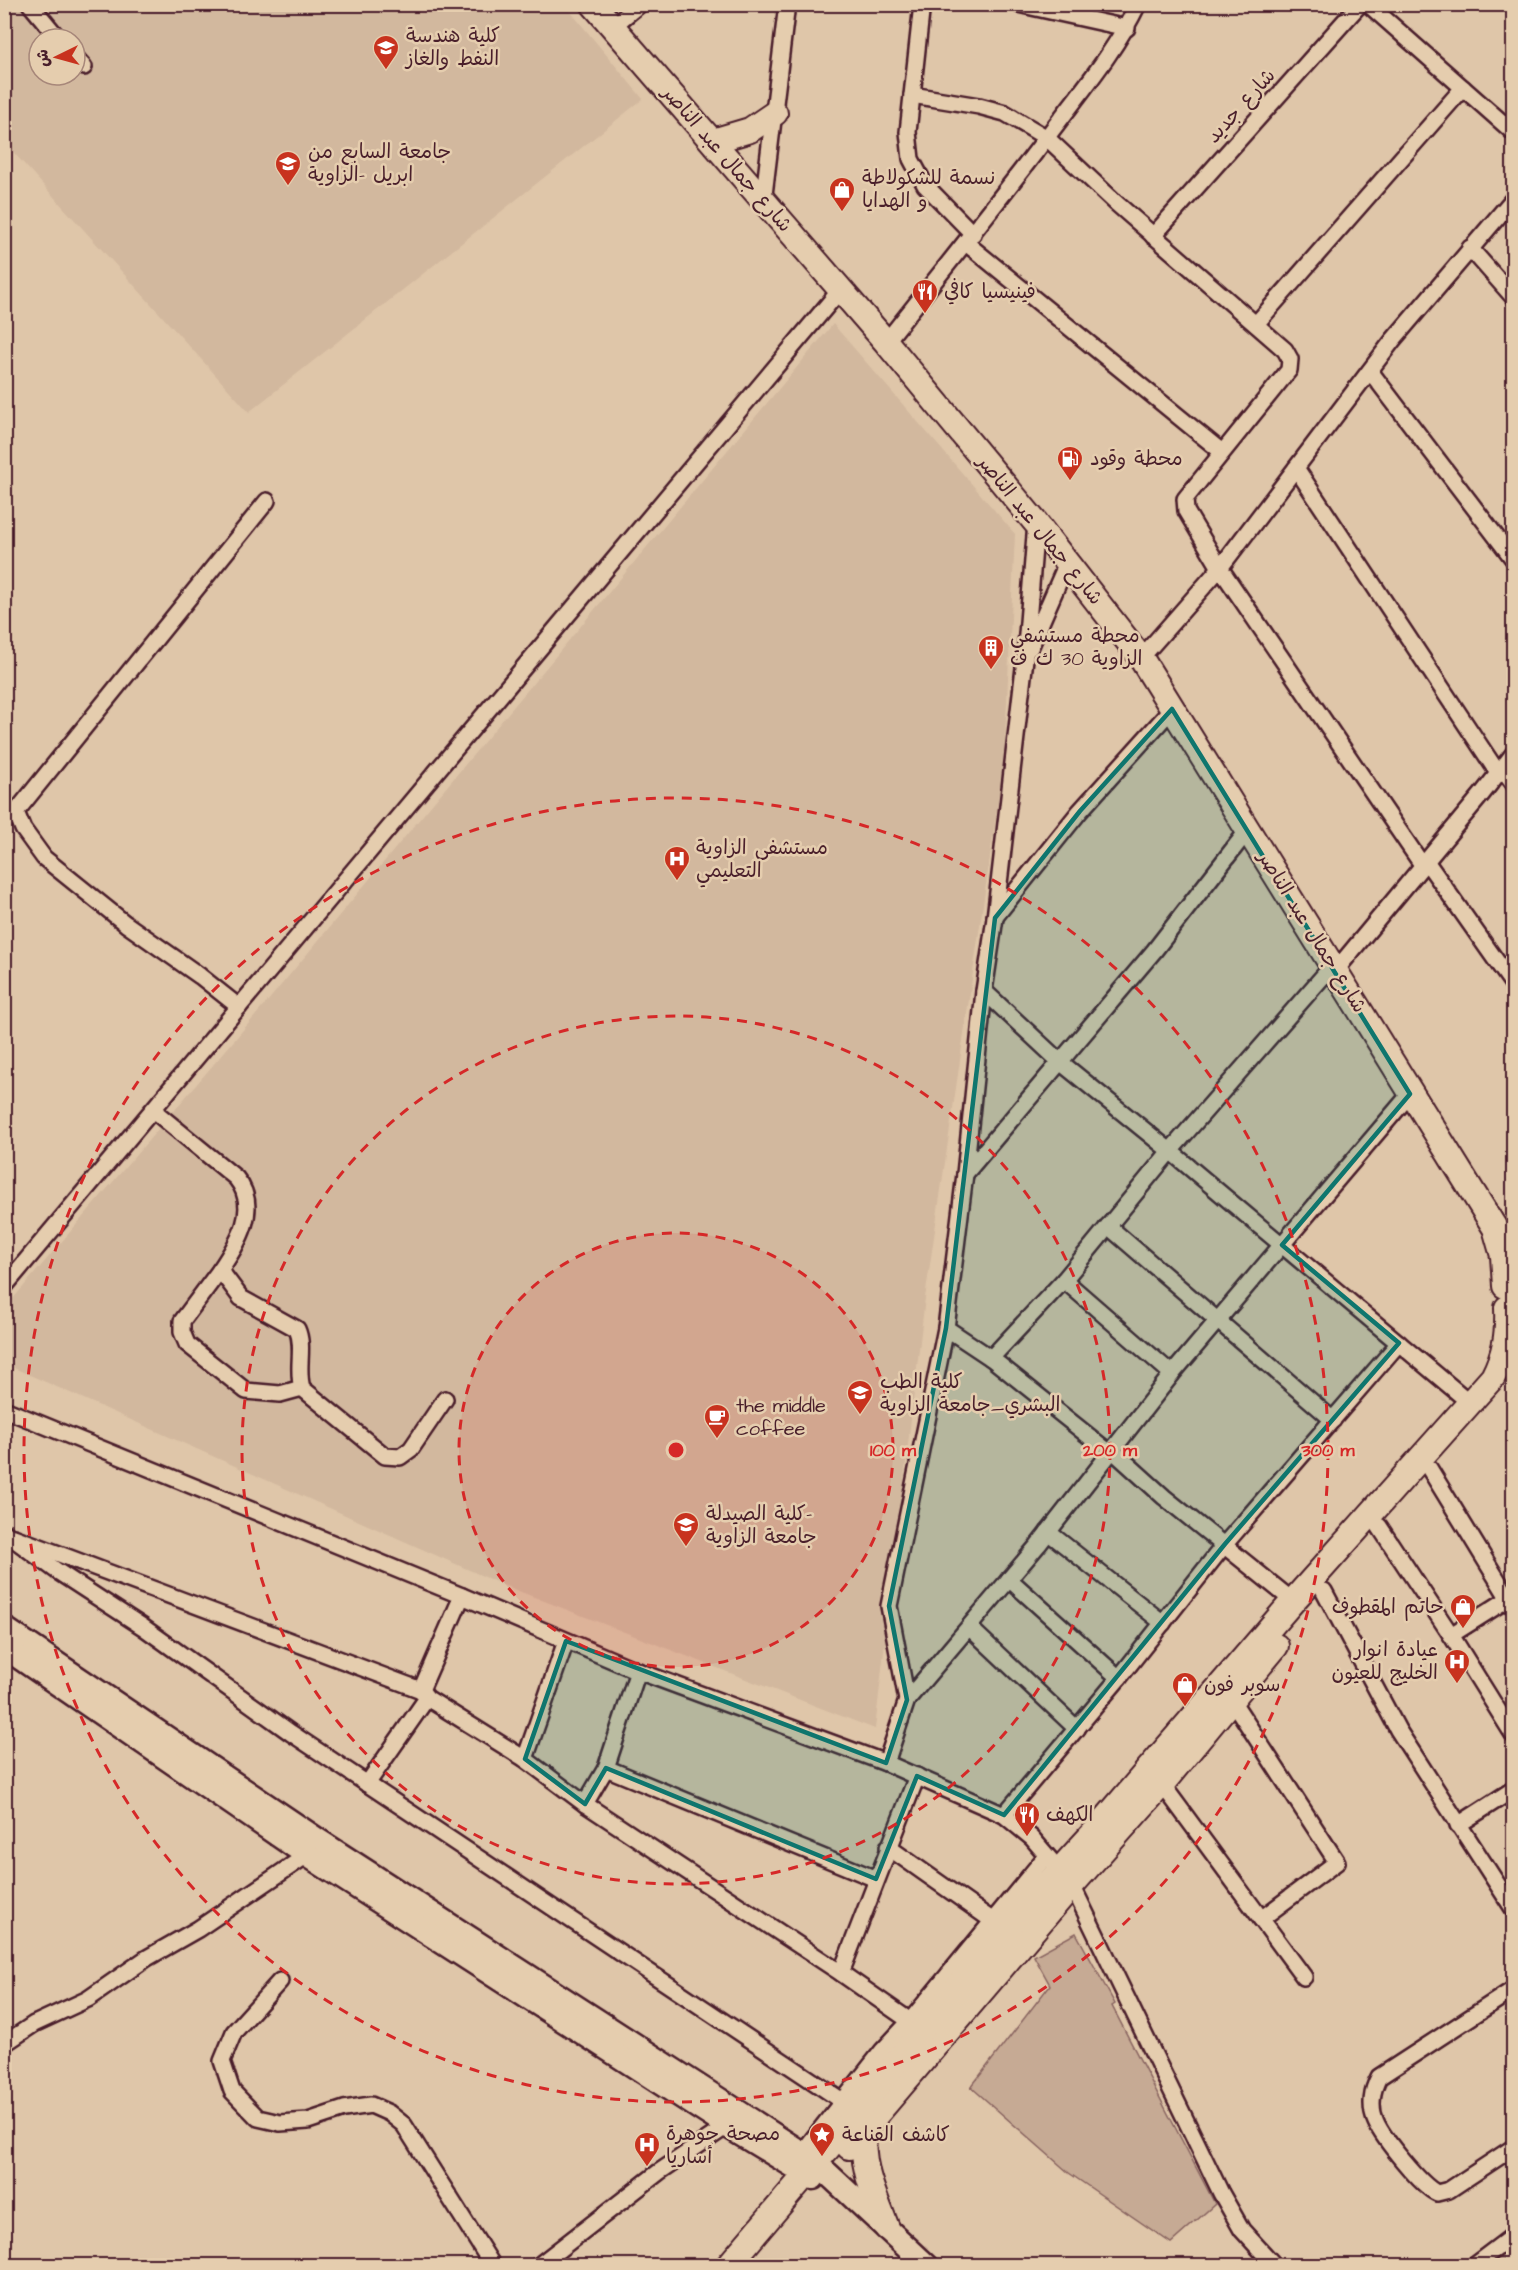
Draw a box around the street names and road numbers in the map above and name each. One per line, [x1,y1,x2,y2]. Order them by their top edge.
street label: شارع جديد [1200,62,1282,150]
street label: شارع جمال عبد الناصر [654,78,799,238]
street label: شارع جمال عبد الناصر [969,447,1109,611]
street label: شارع جمال عبد الناصر [1250,844,1373,1018]

